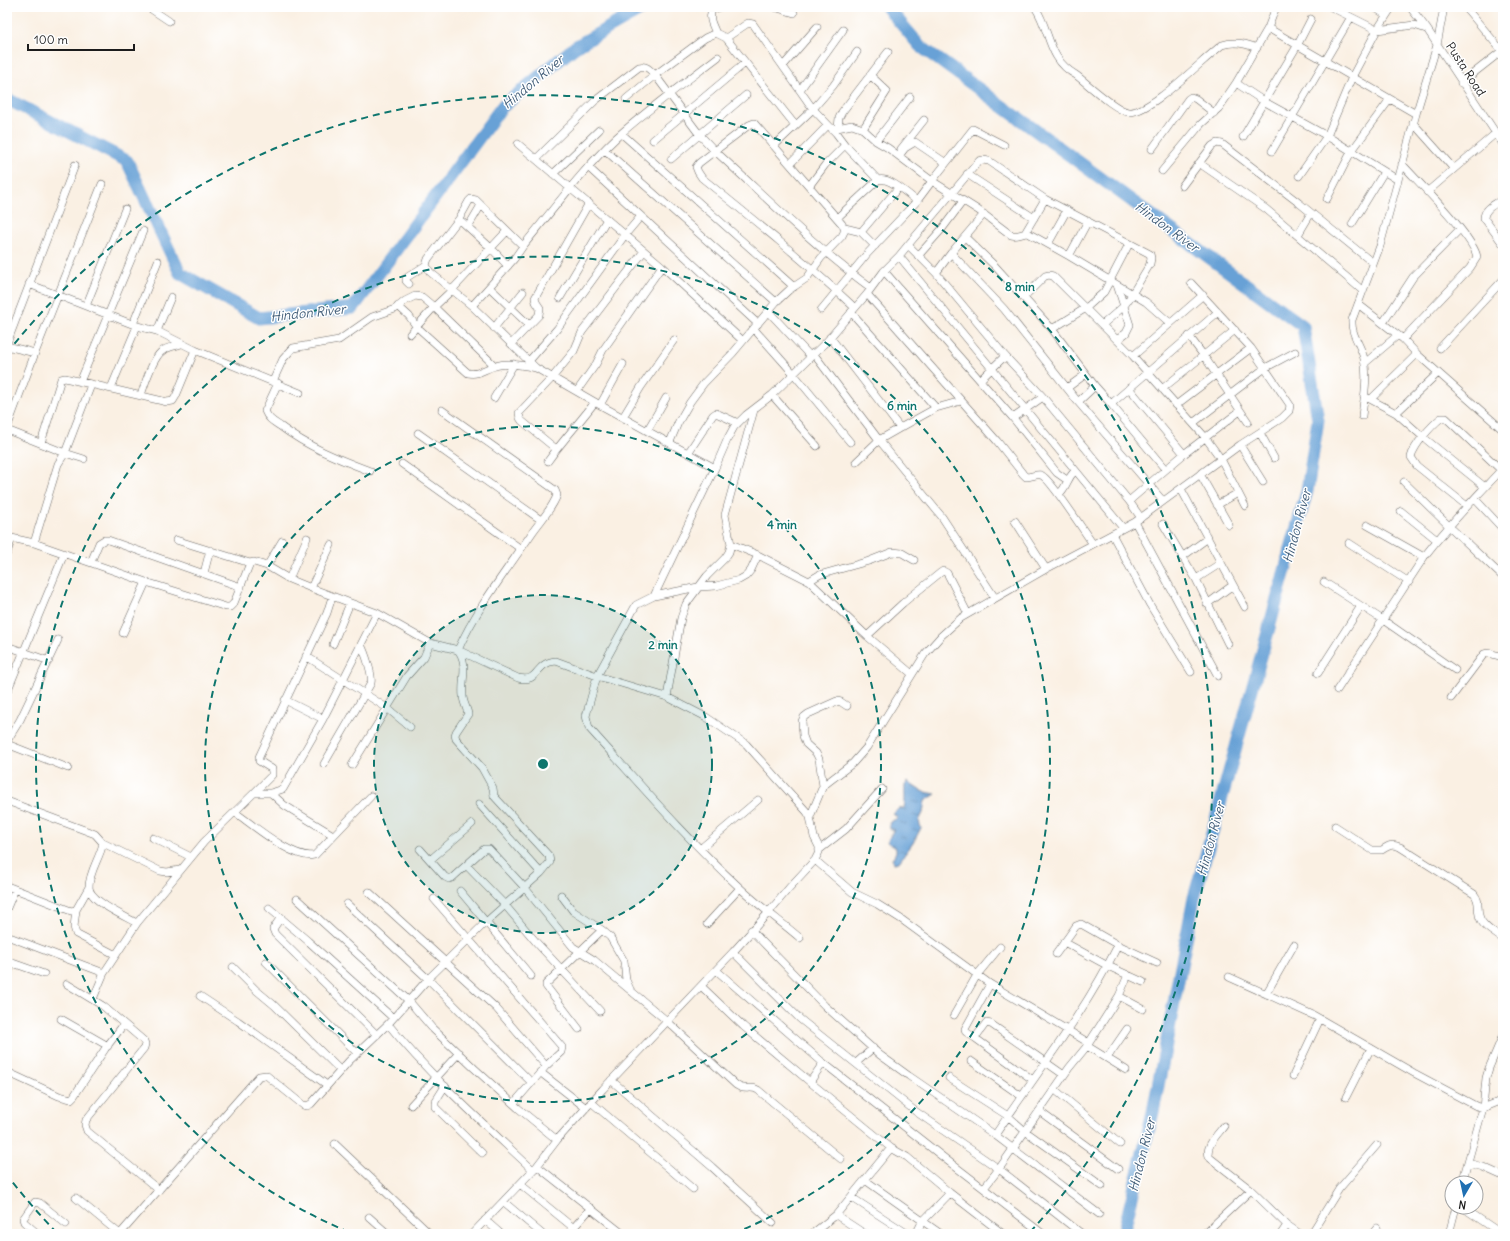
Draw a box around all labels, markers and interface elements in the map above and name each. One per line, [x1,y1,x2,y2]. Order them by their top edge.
scale bar [28,26,134,52]
text: 100 m [34,32,68,47]
street label: Pusta Road [1443,39,1489,99]
water label: Hindon River [499,50,569,113]
water label: Hindon River [1132,198,1204,257]
text: 8 min [1005,279,1035,294]
water label: Hindon River [270,300,348,325]
text: 6 min [887,398,917,413]
water label: Hindon River [1279,486,1315,564]
text: 4 min [767,517,797,532]
text: 2 min [648,637,678,652]
centre of rings [536,757,550,771]
water label: Hindon River [1193,799,1229,877]
water label: Hindon River [1125,1115,1160,1194]
north arrow [1444,1175,1484,1215]
text: N [1458,1197,1467,1212]

